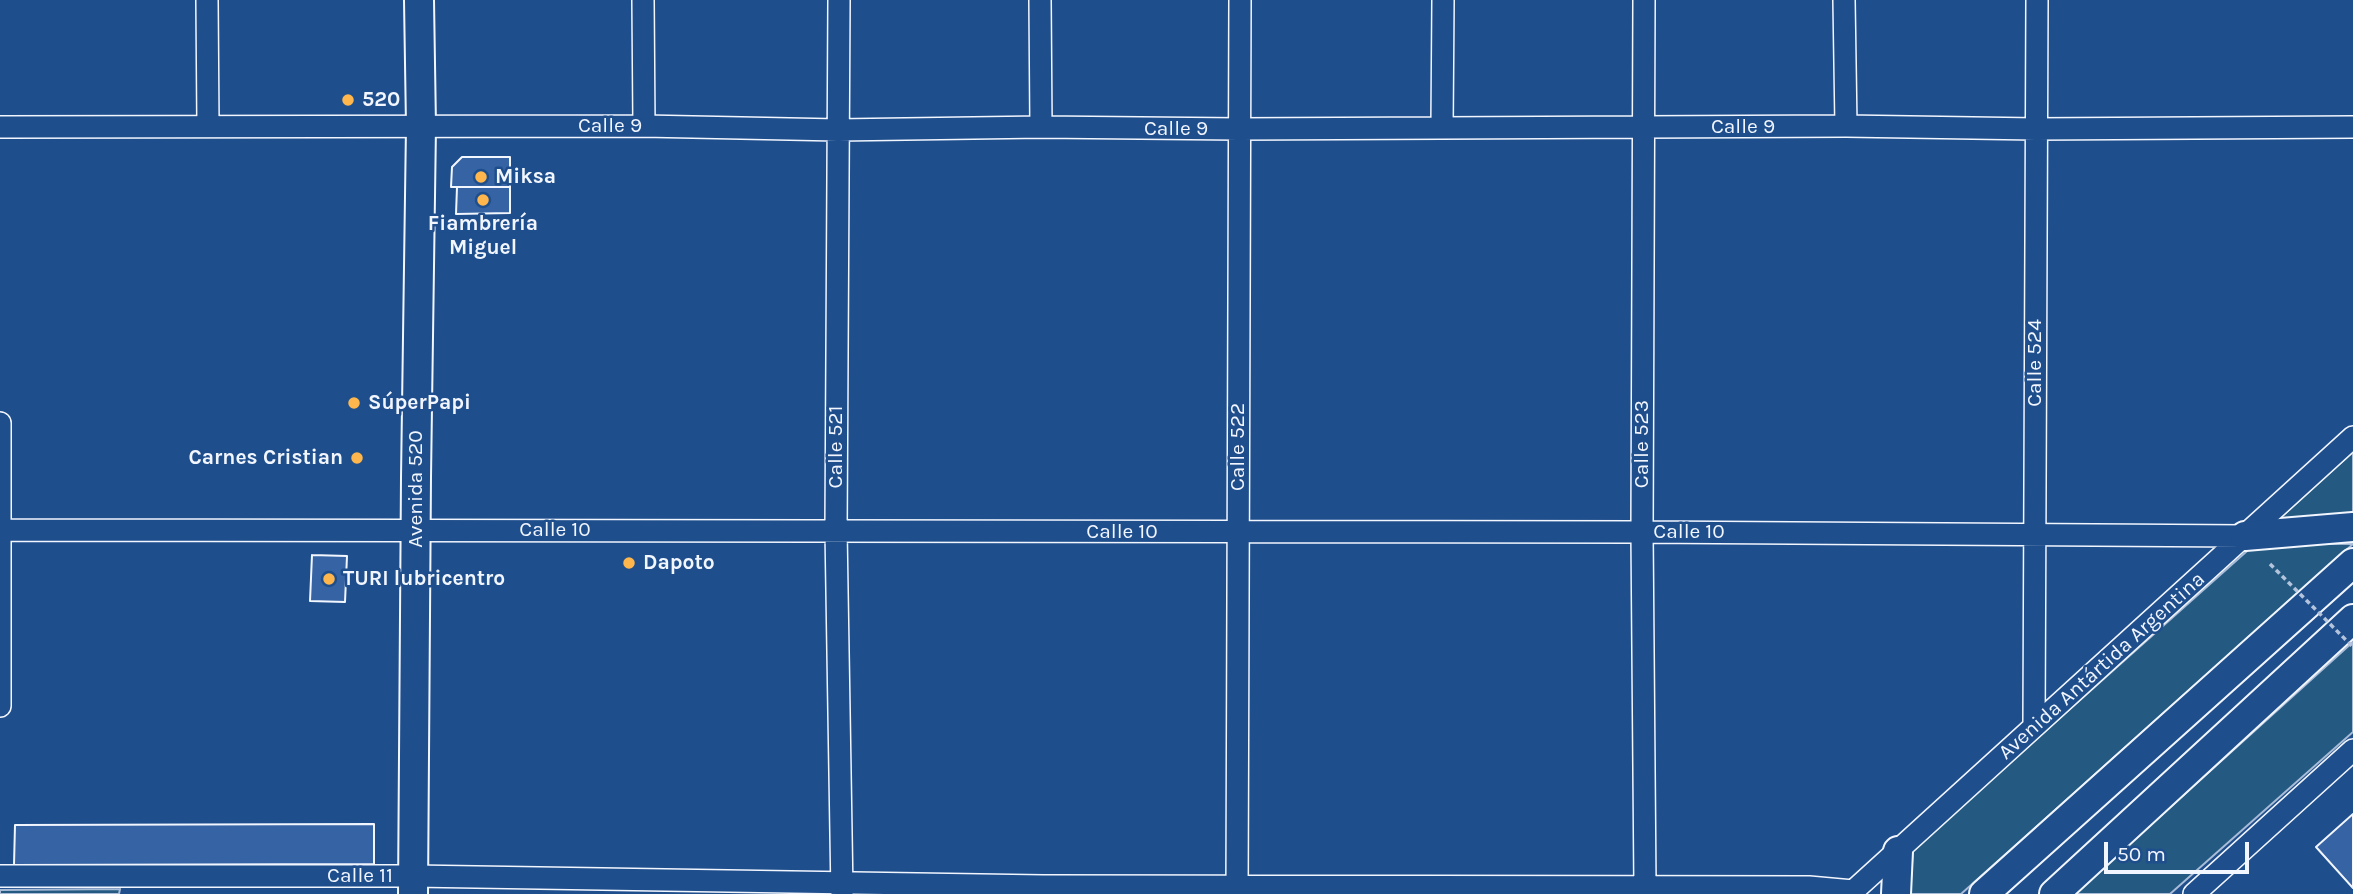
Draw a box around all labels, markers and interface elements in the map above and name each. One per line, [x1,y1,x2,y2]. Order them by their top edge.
place label: 520 [362,87,400,113]
marker: 520 [340,92,356,108]
street label: Calle 9 [578,113,642,139]
street label: Calle 9 [1711,114,1775,140]
street label: Calle 9 [1144,116,1208,142]
place label: Miksa [495,164,556,190]
marker: Miksa [473,169,489,185]
marker: Fiambrería Miguel [475,192,491,208]
place label: Fiambrería Miguel [428,211,538,261]
street label: Calle 524 [2022,319,2048,407]
place label: SúperPapi [368,390,471,416]
marker: SúperPapi [346,395,362,411]
street label: Calle 523 [1629,400,1655,488]
street label: Calle 522 [1225,403,1251,491]
street label: Calle 521 [823,406,849,488]
street label: Avenida 520 [403,430,429,548]
place label: Carnes Cristian [189,445,343,471]
marker: Carnes Cristian [349,450,365,466]
street label: Calle 10 [519,517,591,543]
street label: Calle 10 [1086,519,1158,545]
street label: Calle 10 [1653,519,1725,545]
place label: Dapoto [643,550,715,576]
marker: Dapoto [621,555,637,571]
place label: TURI lubricentro [343,566,505,592]
street label: Avenida Antártida Argentina [1994,567,2210,765]
marker: TURI lubricentro [321,571,337,587]
scale bar [2108,828,2253,872]
text: 50 m [2117,842,2166,866]
street label: Calle 11 [327,863,393,889]

